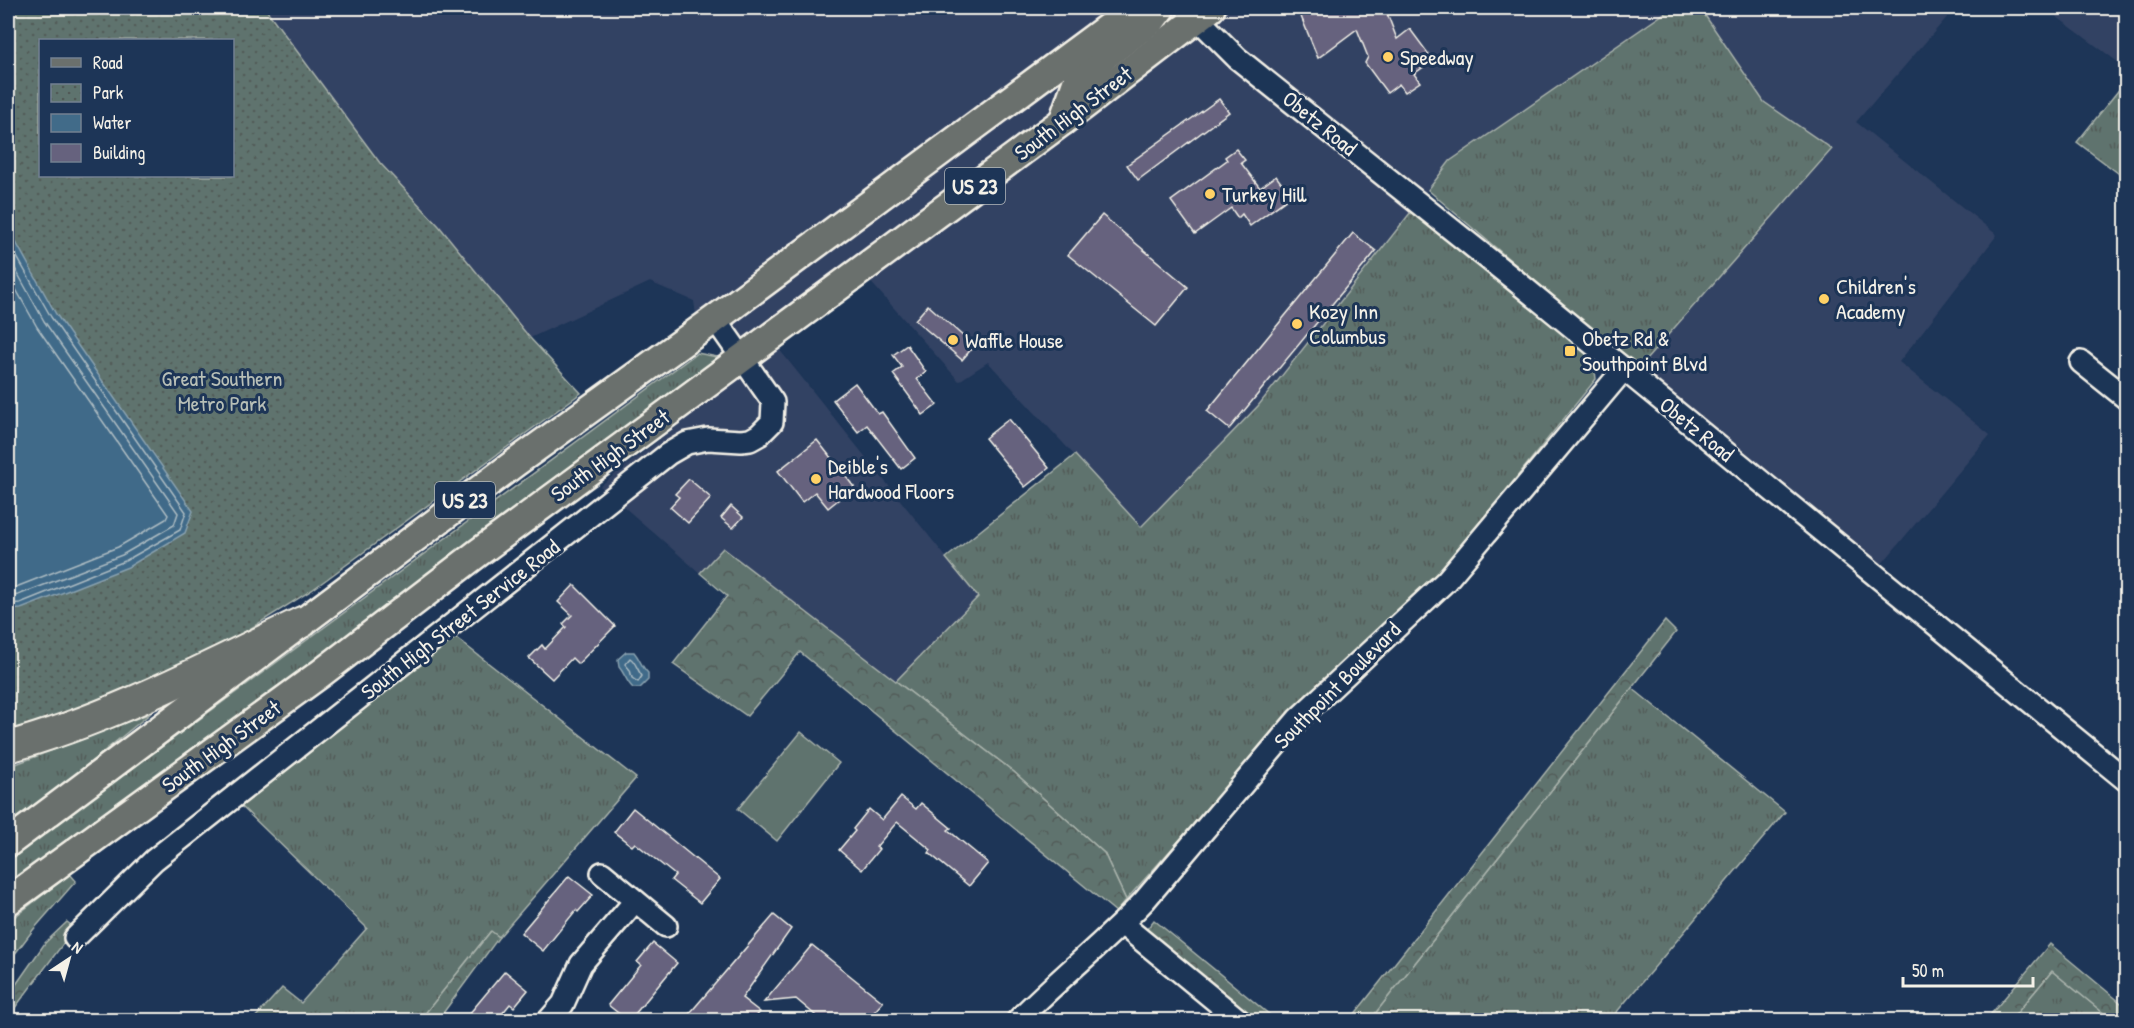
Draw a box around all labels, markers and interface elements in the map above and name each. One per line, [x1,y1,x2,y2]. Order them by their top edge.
legend [39,39,234,177]
place label: Speedway [1400,42,1474,72]
text: Road [93,50,123,75]
marker: Speedway [1381,50,1395,64]
street label: South High Street [1008,59,1138,167]
text: Park [93,80,124,105]
street label: Obetz Road [1276,84,1364,163]
text: Water [93,110,131,135]
text: Building [93,140,145,165]
road number: US 23 [945,168,1005,204]
place label: Turkey Hill [1222,179,1307,209]
marker: Turkey Hill [1203,187,1217,201]
place label: Children's Academy [1836,271,1916,326]
marker: Children's Academy [1817,292,1831,306]
place label: Kozy Inn Columbus [1309,296,1386,351]
marker: Kozy Inn Columbus [1290,317,1304,331]
place label: Obetz Rd & Southpoint Blvd [1582,323,1707,378]
place label: Waffle House [965,325,1064,355]
marker: Waffle House [946,333,960,347]
marker: Obetz Rd & Southpoint Blvd [1563,344,1577,358]
park label: Great Southern Metro Park [162,363,282,418]
street label: Obetz Road [1653,390,1741,469]
street label: South High Street [544,401,676,508]
place label: Deible's Hardwood Floors [828,451,954,506]
marker: Deible's Hardwood Floors [809,472,823,486]
road number: US 23 [435,482,495,518]
street label: South High Street Service Road [354,532,566,706]
street label: Southpoint Boulevard [1267,615,1407,755]
street label: South High Street [155,692,287,799]
north arrow [39,929,99,989]
text: N [68,935,88,959]
scale bar [1903,950,2034,988]
text: 50 m [1912,958,1944,983]

